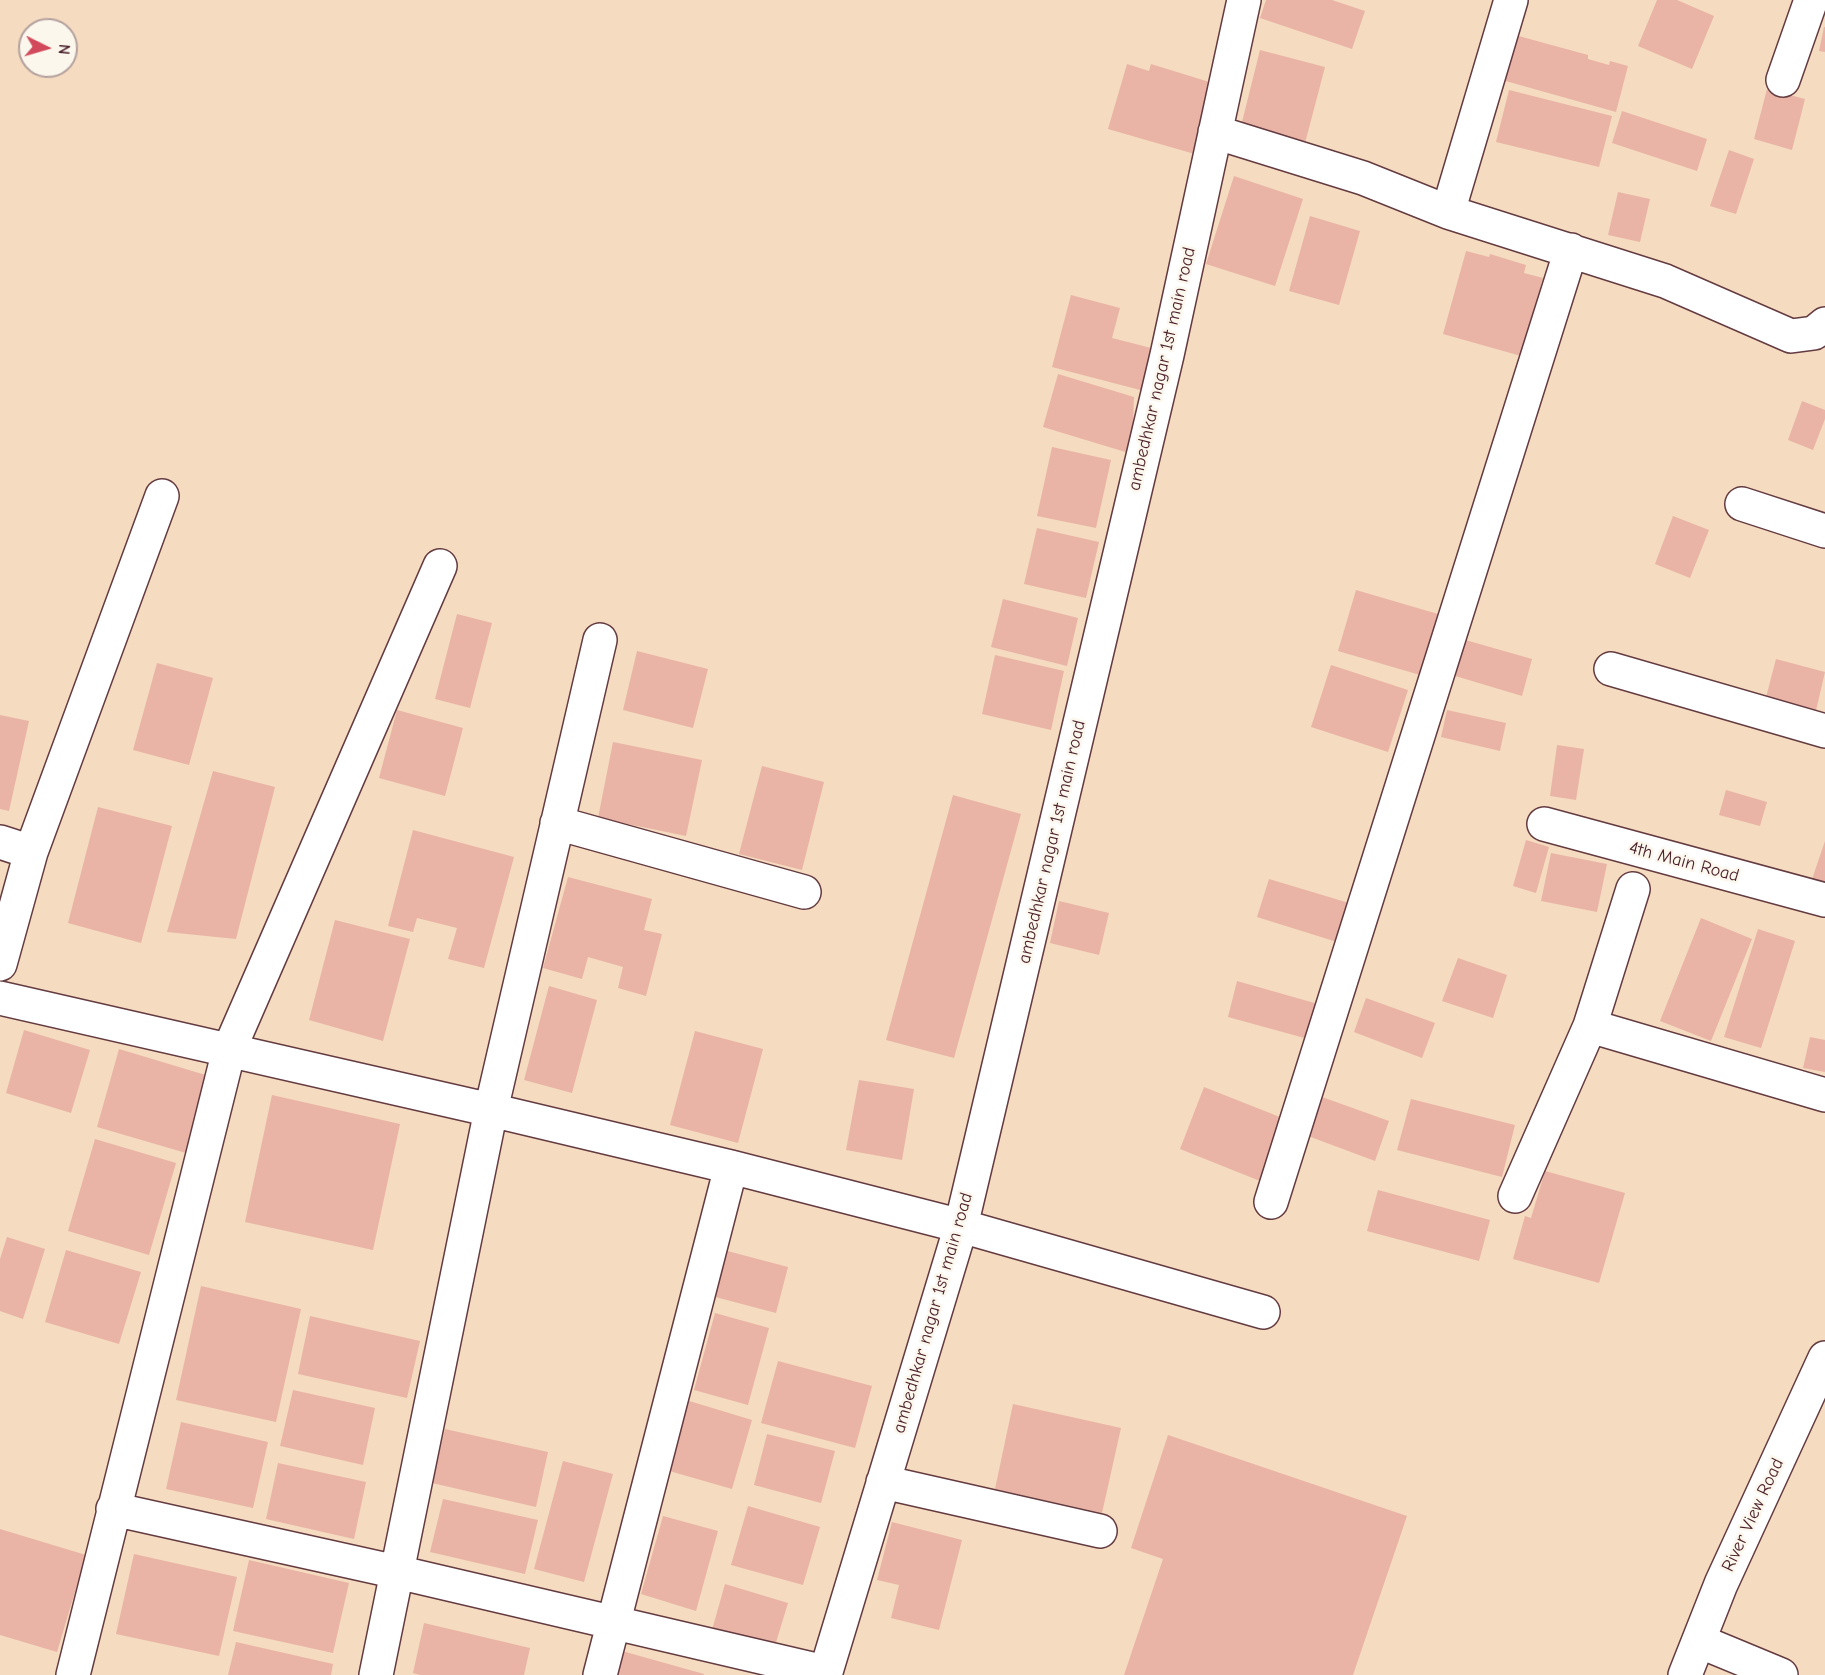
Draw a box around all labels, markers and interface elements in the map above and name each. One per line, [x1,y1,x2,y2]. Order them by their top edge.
north arrow [18,18,78,78]
text: N [55,43,73,55]
street label: ambedhkar nagar 1st main road [1123,245,1201,493]
street label: ambedhkar nagar 1st main road [1013,718,1091,966]
street label: 4th Main Road [1627,837,1741,887]
street label: ambedhkar nagar 1st main road [888,1190,978,1436]
street label: River View Road [1717,1455,1789,1575]

